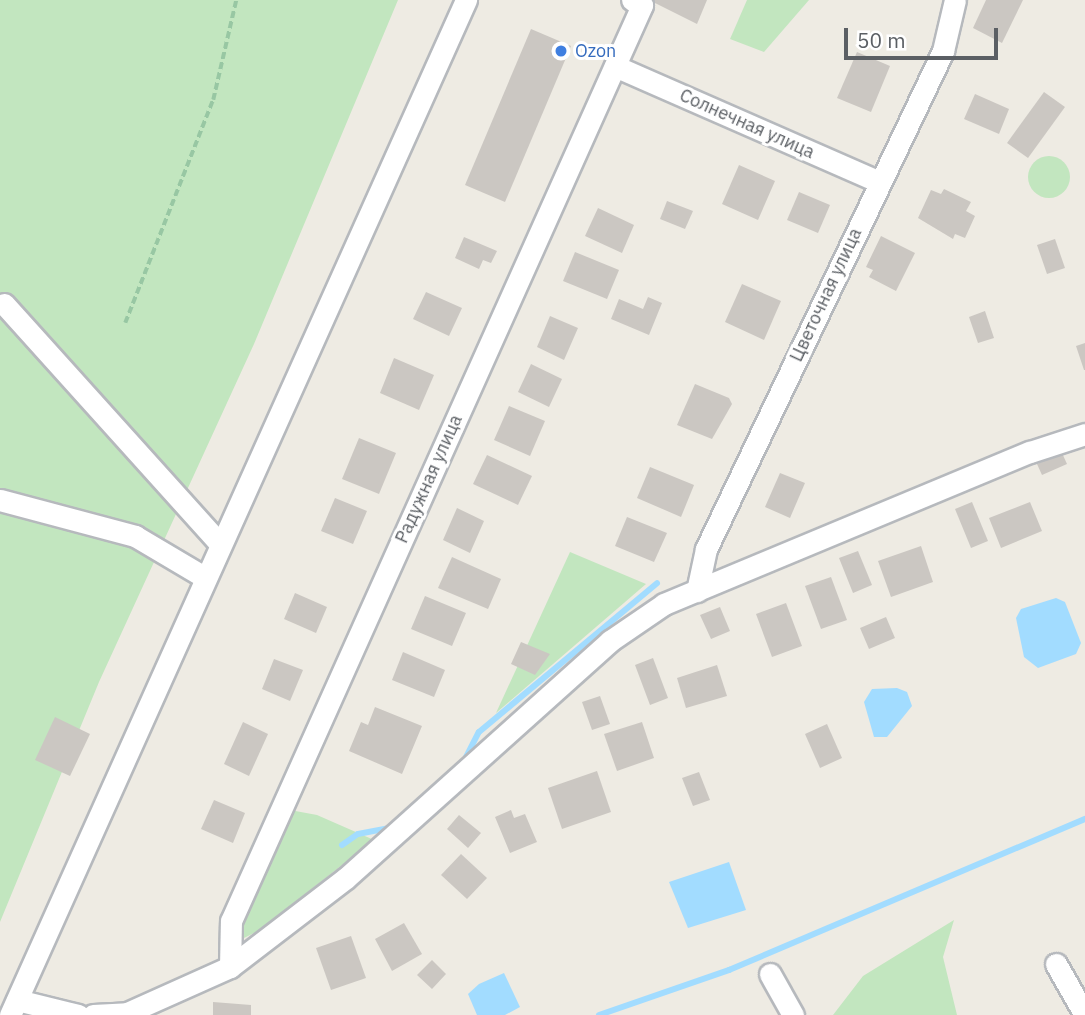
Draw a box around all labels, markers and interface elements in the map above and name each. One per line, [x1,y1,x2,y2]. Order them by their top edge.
scale bar [847,14,1001,58]
text: 50 m [857,26,906,54]
place label: Ozon [575,40,616,62]
marker: Ozon [553,43,569,59]
street label: Солнечная улица [676,85,818,163]
street label: Цветочная улица [786,225,866,365]
street label: Радужная улица [391,411,467,547]

